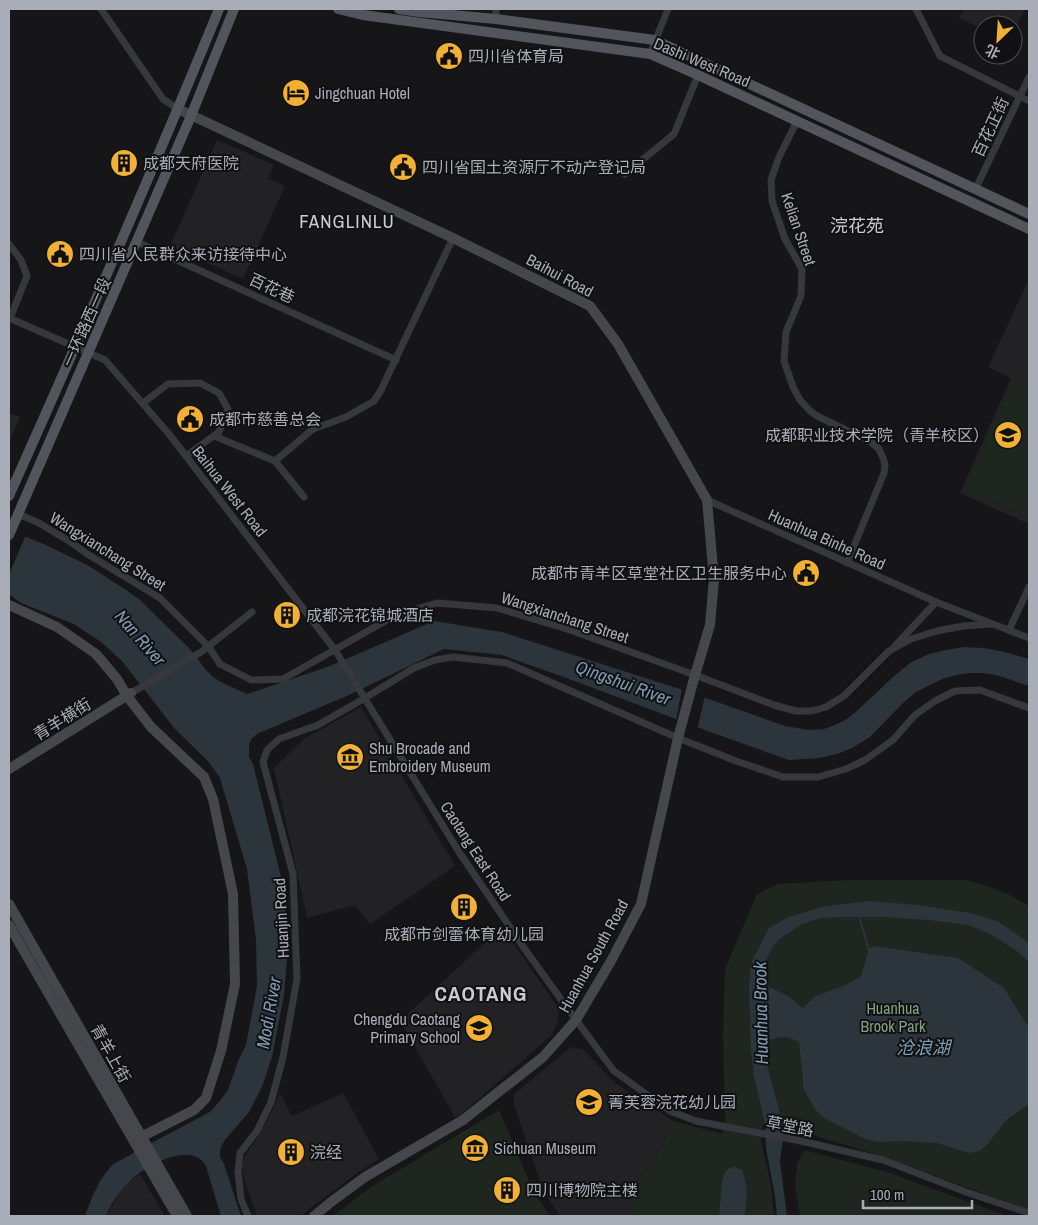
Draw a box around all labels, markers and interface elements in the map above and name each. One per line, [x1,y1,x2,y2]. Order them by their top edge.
north arrow [973,15,1023,65]
street label: Dashi West Road [650,32,754,92]
public building icon: 四川省体育局 [434,41,464,71]
text: 北 [982,41,1003,63]
place label: 四川省体育局 [468,45,564,67]
hotel icon: Jingchuan Hotel [281,78,311,108]
place label: Jingchuan Hotel [315,82,410,104]
street label: 百花正街 [967,93,1013,161]
building icon: 成都天府医院 [109,148,139,178]
place label: 成都天府医院 [143,152,239,174]
public building icon: 四川省国土资源厅不动产登记局 [388,152,418,182]
place label: 四川省国土资源厅不动产登记局 [422,156,646,178]
street label: Kelian Street [776,190,822,269]
district label: FANGLINLU [299,208,395,234]
district label: 浣花苑 [830,213,884,238]
public building icon: 四川省人民群众来访接待中心 [45,239,75,269]
place label: 四川省人民群众来访接待中心 [79,243,287,265]
street label: Baihui Road [523,248,597,302]
street label: 百花巷 [246,268,298,308]
street label: 一环路西一段 [56,274,116,370]
public building icon: 成都市慈善总会 [175,404,205,434]
place label: 成都市慈善总会 [209,408,321,430]
school or university icon: 成都职业技术学院（青羊校区） [993,420,1023,450]
place label: 成都职业技术学院（青羊校区） [765,424,989,446]
street label: Baihua West Road [187,441,273,541]
street label: Huanhua Binhe Road [765,503,889,575]
street label: Wangxianchang Street [46,506,171,596]
public building icon: 成都市青羊区草堂社区卫生服务中心 [791,558,821,588]
place label: 成都市青羊区草堂社区卫生服务中心 [531,562,787,584]
street label: Wangxianchang Street [498,586,632,648]
building icon: 成都浣花锦城酒店 [272,600,302,630]
water label: Nan River [109,604,172,672]
place label: 成都浣花锦城酒店 [306,604,434,626]
water label: Qingshui River [572,654,675,712]
street label: 青羊横街 [29,693,95,745]
place label: Shu Brocade and Embroidery Museum [369,737,491,777]
museum icon: Shu Brocade and Embroidery Museum [335,742,365,772]
street label: Caotang East Road [436,797,516,905]
street label: Huanjin Road [268,877,294,959]
building icon: 成都市剑蕾体育幼儿园 [449,892,479,922]
street label: Huanhua South Road [553,895,633,1017]
place label: 成都市剑蕾体育幼儿园 [384,923,544,945]
water label: Huanhua Brook [747,961,774,1065]
water label: Modi River [250,974,287,1051]
district label: CAOTANG [435,979,527,1008]
park label: Huanhua Brook Park [861,997,926,1037]
place label: Chengdu Caotang Primary School [354,1008,461,1048]
school or university icon: Chengdu Caotang Primary School [464,1013,494,1043]
street label: 青羊上街 [86,1020,136,1086]
water label: 沧浪湖 [896,1035,953,1060]
school or university icon: 菁芙蓉浣花幼儿园 [574,1087,604,1117]
place label: 菁芙蓉浣花幼儿园 [608,1091,736,1113]
street label: 草堂路 [764,1111,816,1141]
museum icon: Sichuan Museum [460,1133,490,1163]
building icon: 浣经 [276,1137,306,1167]
place label: Sichuan Museum [494,1137,596,1159]
place label: 浣经 [310,1141,342,1163]
building icon: 四川博物院主楼 [492,1175,522,1205]
scale bar [863,1178,972,1210]
place label: 四川博物院主楼 [526,1179,638,1201]
text: 100 m [870,1184,904,1205]

